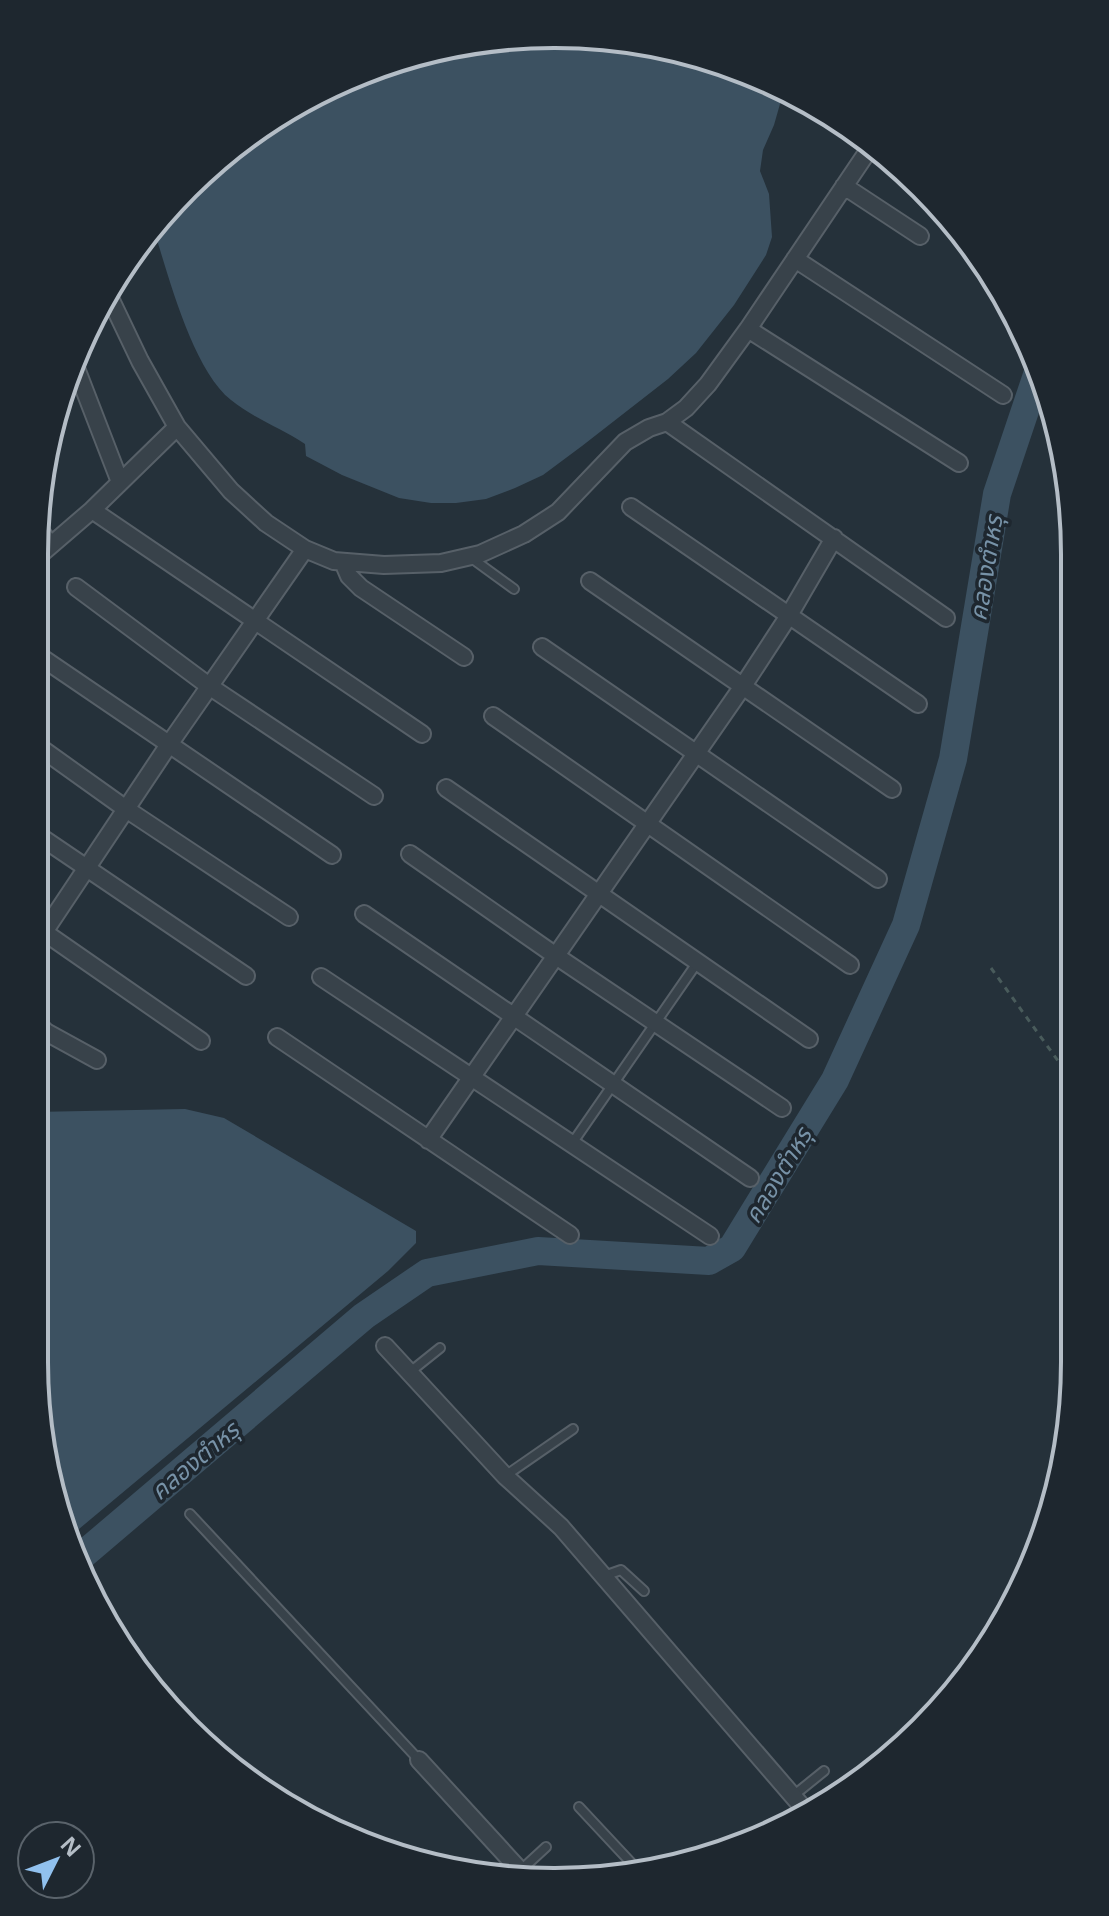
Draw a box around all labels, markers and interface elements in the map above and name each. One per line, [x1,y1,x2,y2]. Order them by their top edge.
water label: คลองตำหรุ [960,511,1010,623]
water label: คลองตำหรุ [736,1119,820,1229]
water label: คลองตำหรุ [143,1412,247,1507]
north arrow [16,1820,96,1900]
text: N [54,1829,89,1863]

